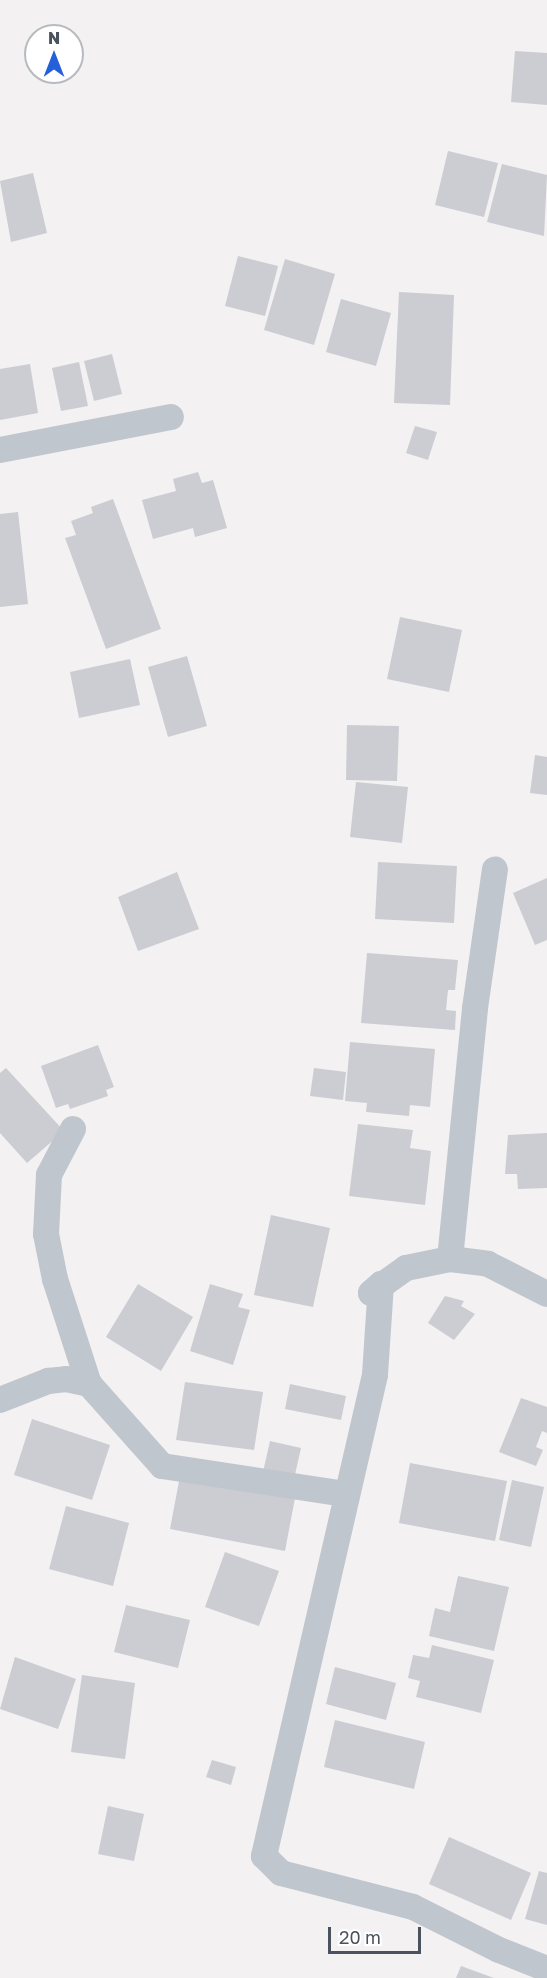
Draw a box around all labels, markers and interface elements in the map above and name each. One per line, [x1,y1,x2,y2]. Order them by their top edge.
north arrow [24,24,84,84]
text: N [48,28,60,48]
scale bar [331,1915,424,1953]
text: 20 m [339,1926,381,1948]

